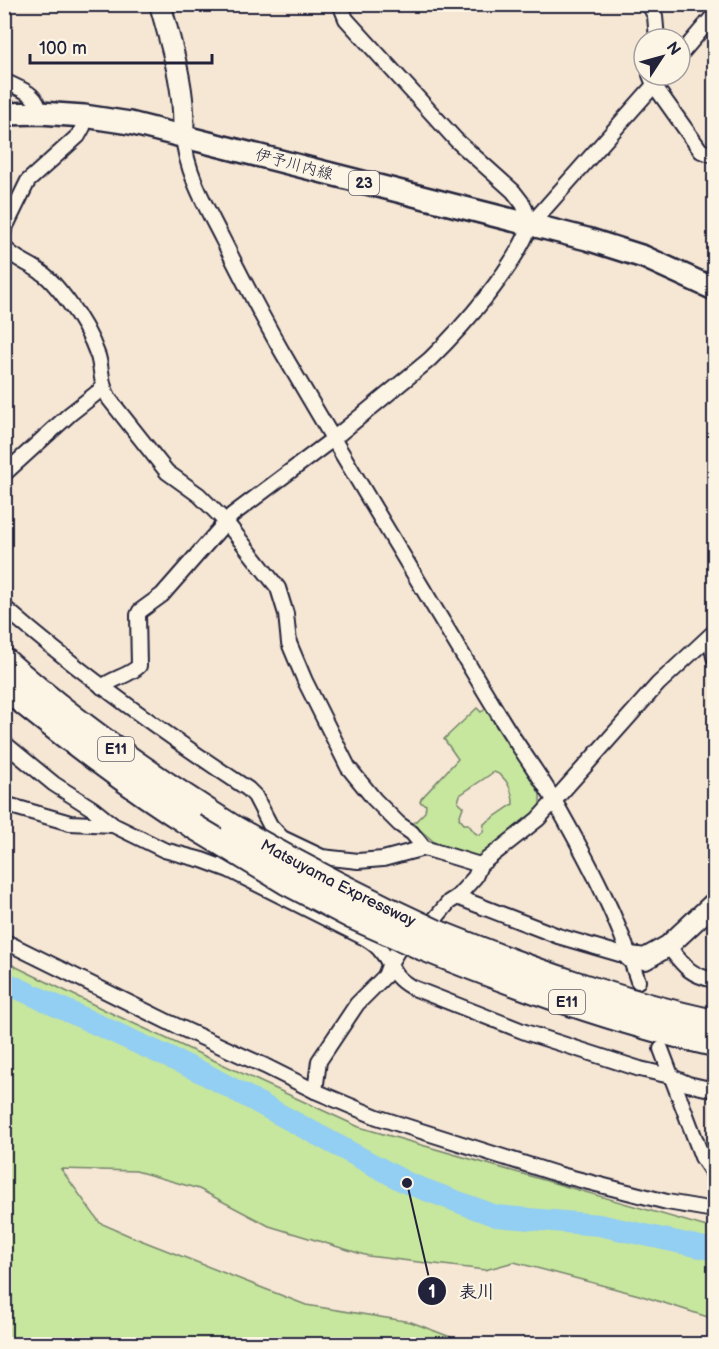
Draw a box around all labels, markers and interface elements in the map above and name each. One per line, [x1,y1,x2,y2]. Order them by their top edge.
scale bar [30,27,212,65]
north arrow [632,27,692,87]
text: 100 m [39,38,87,59]
text: N [662,39,684,60]
street label: 伊予川内線 [253,145,335,185]
road number: 23 [349,171,379,195]
road number: E11 [98,737,134,761]
street label: Matsuyama Expressway [257,836,420,931]
road number: E11 [549,990,585,1014]
callout: 表川 [417,1273,507,1309]
text: 1 [428,1282,436,1303]
text: 表川 [459,1282,495,1303]

